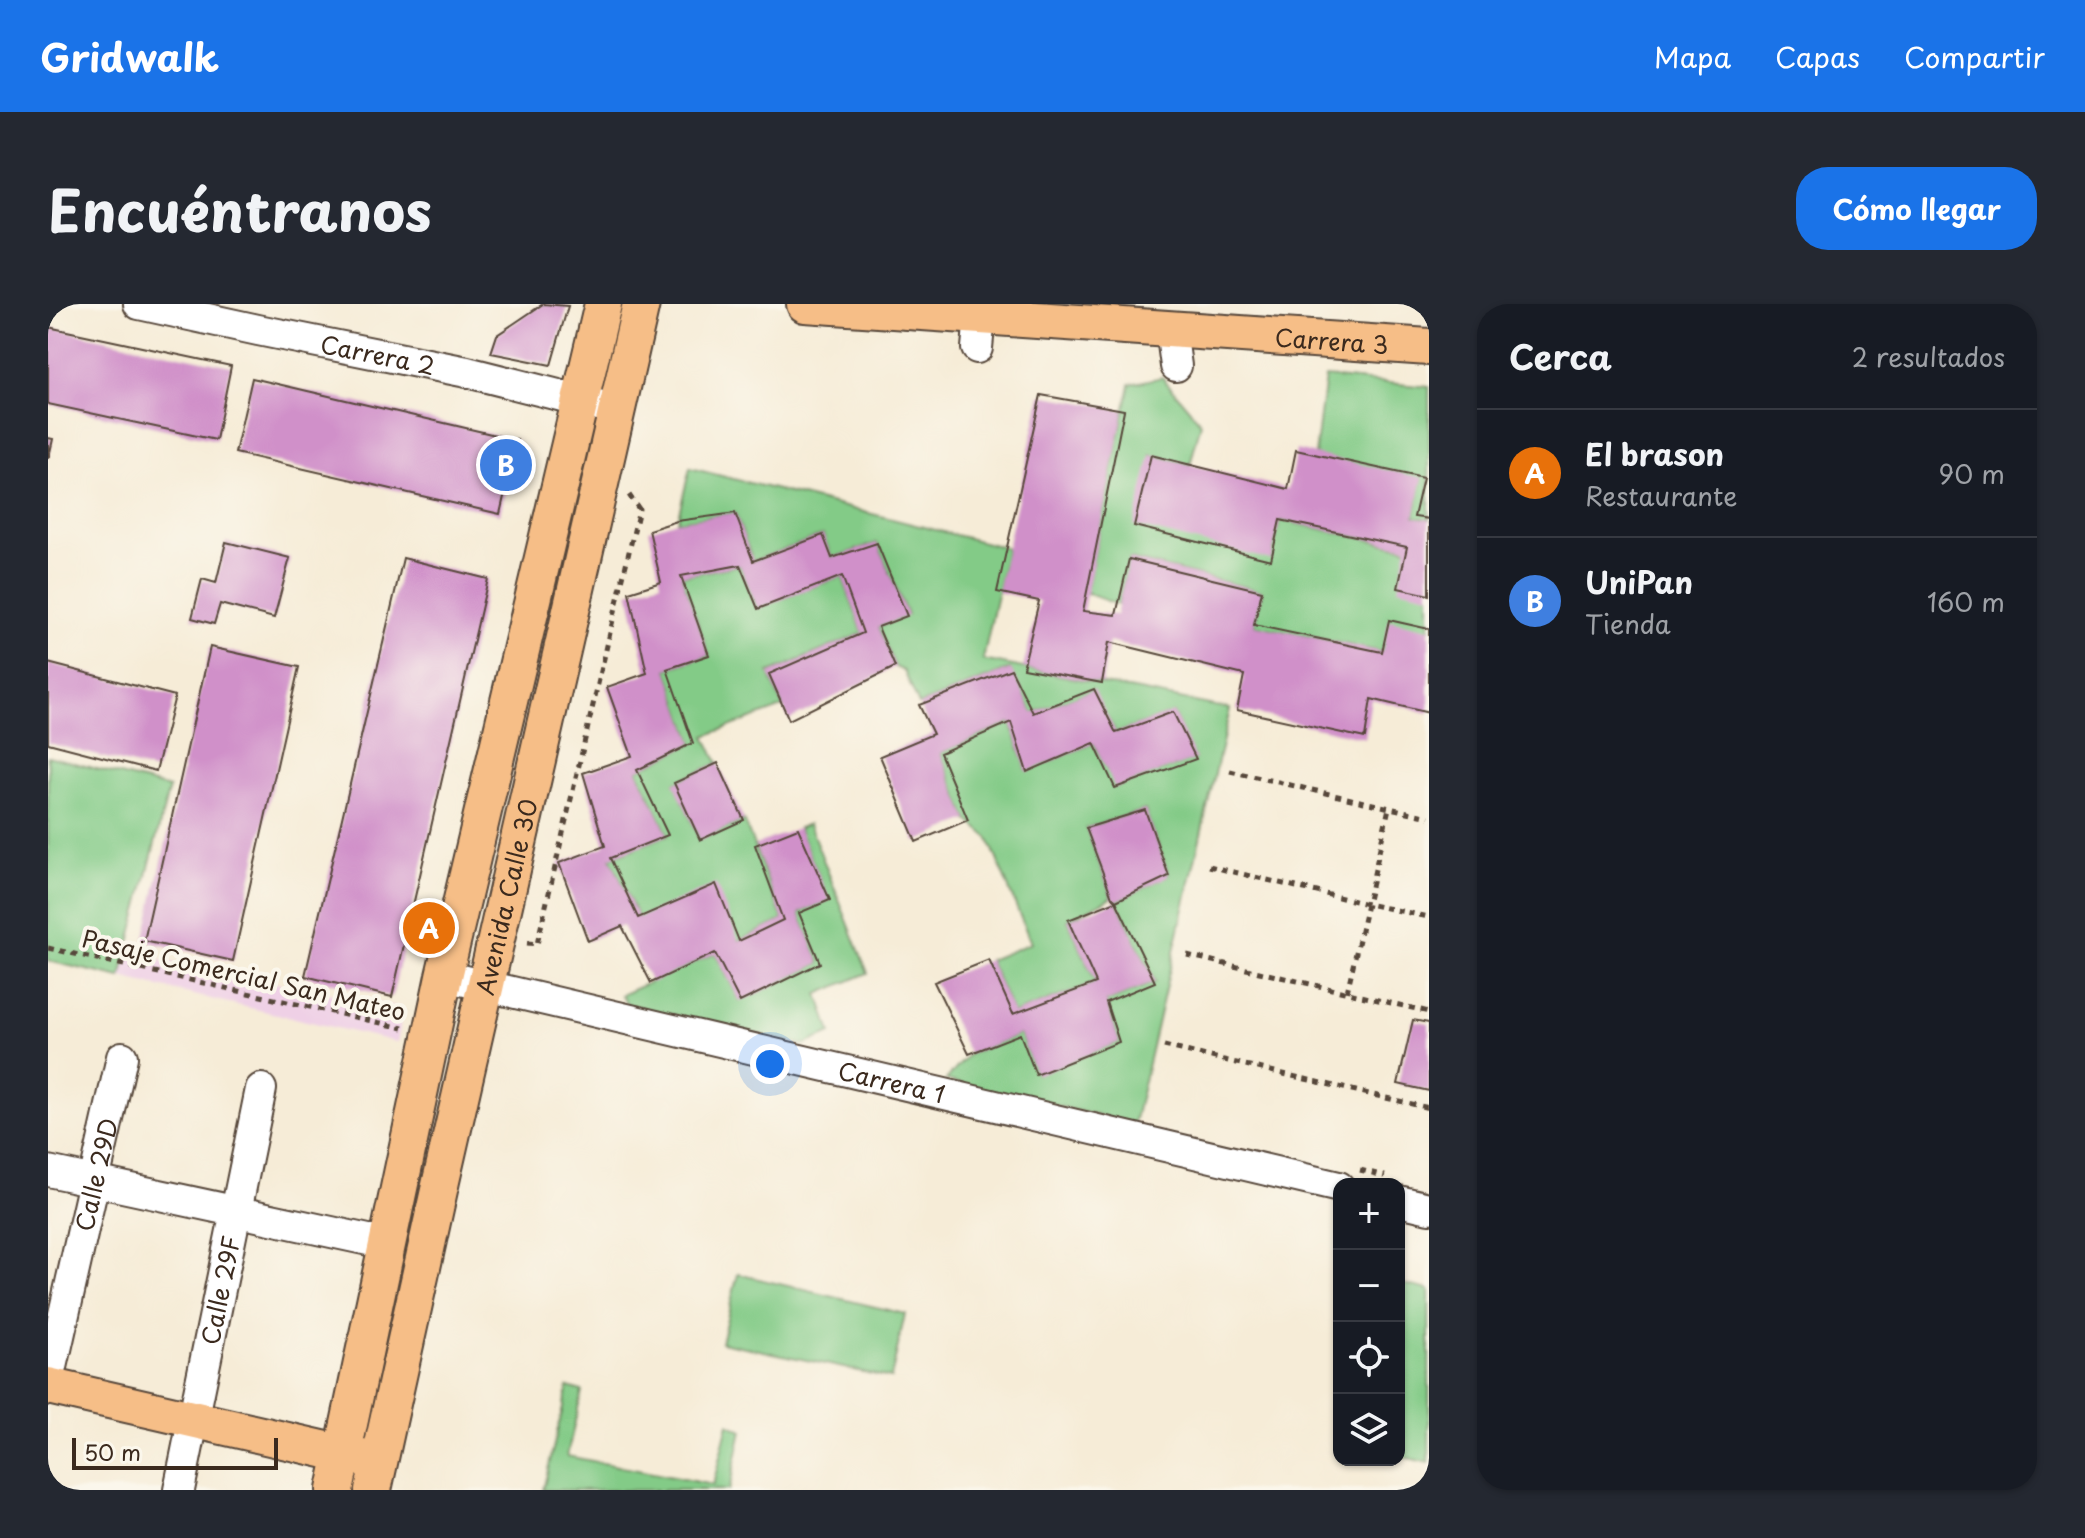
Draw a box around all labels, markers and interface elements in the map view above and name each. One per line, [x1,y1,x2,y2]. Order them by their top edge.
text: Gridwalk [40,28,219,85]
text: Mapa [1654,35,1731,78]
text: Capas [1775,35,1860,78]
text: Compartir [1904,35,2045,78]
text: Encuéntranos [48,166,432,251]
button: Cómo llegar [1796,167,2037,250]
street label: Carrera 3 [1274,318,1390,362]
street label: Carrera 2 [317,325,438,383]
text: Cerca [1509,330,1612,382]
text: 2 resultados [1852,337,2005,376]
text: El brason [1585,431,1724,476]
pin: B [480,435,532,495]
text: A [1525,454,1545,493]
text: 90 m [1938,454,2005,493]
text: Restaurante [1585,476,1737,515]
text: UniPan [1585,559,1693,604]
text: B [1526,582,1544,621]
text: 160 m [1927,582,2005,621]
text: Tienda [1585,604,1671,643]
street label: Avenida Calle 30 [466,795,546,998]
pin: A [403,898,455,958]
street label: Pasaje Comercial San Mateo [79,919,409,1029]
your location [750,1044,790,1084]
street label: Carrera 1 [835,1052,949,1112]
street label: Calle 29D [65,1114,126,1234]
map controls [1333,1178,1405,1466]
button: + [1333,1178,1405,1250]
street label: Calle 29F [191,1232,249,1348]
button: − [1333,1250,1405,1322]
button: locate [1333,1322,1405,1394]
button: layers [1333,1394,1405,1466]
scale bar [72,1434,278,1470]
text: 50 m [84,1435,141,1468]

